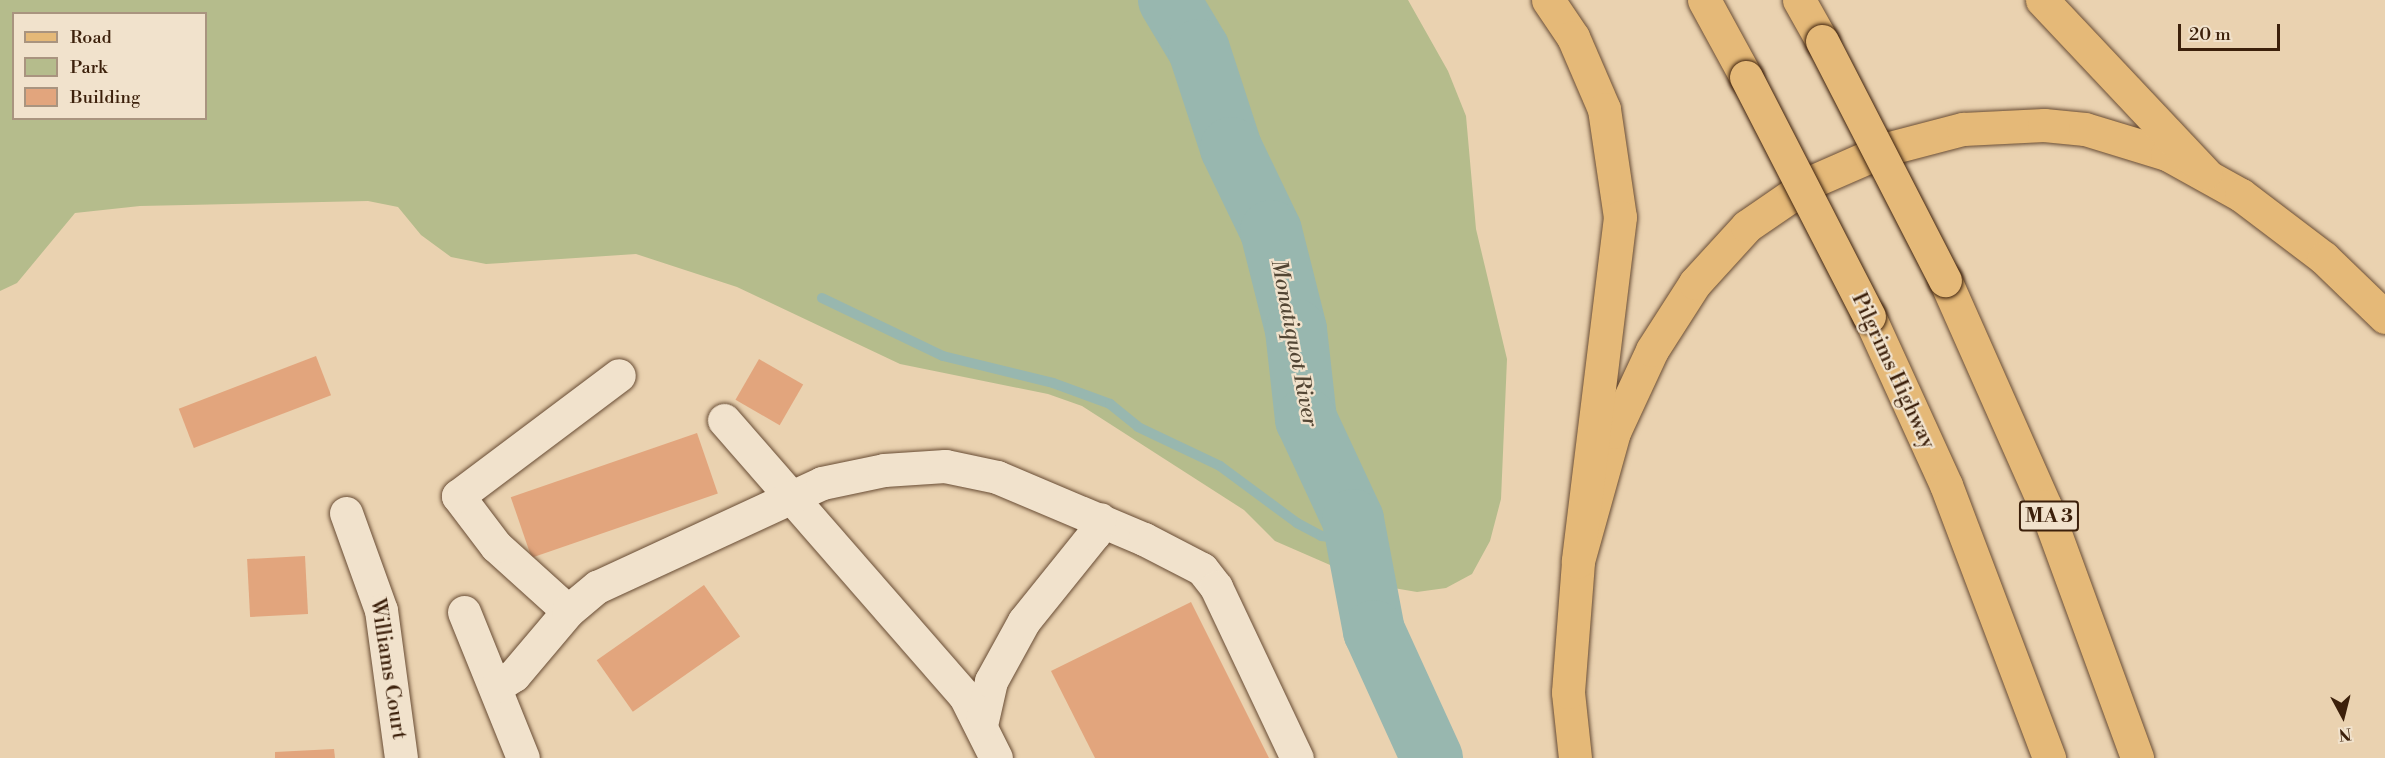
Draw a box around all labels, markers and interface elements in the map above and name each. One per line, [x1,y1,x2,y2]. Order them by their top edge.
legend [12,12,207,120]
scale bar [2181,12,2283,50]
text: 20 m [2189,23,2231,46]
text: Road [70,26,112,49]
text: Park [70,56,107,79]
text: Building [70,86,140,109]
water label: Monatiquot River [1265,257,1323,429]
street label: Pilgrims Highway [1846,289,1940,453]
road number: MA 3 [2018,499,2080,533]
street label: Williams Court [364,597,412,741]
north arrow [2313,686,2373,746]
text: N [2338,723,2353,745]

